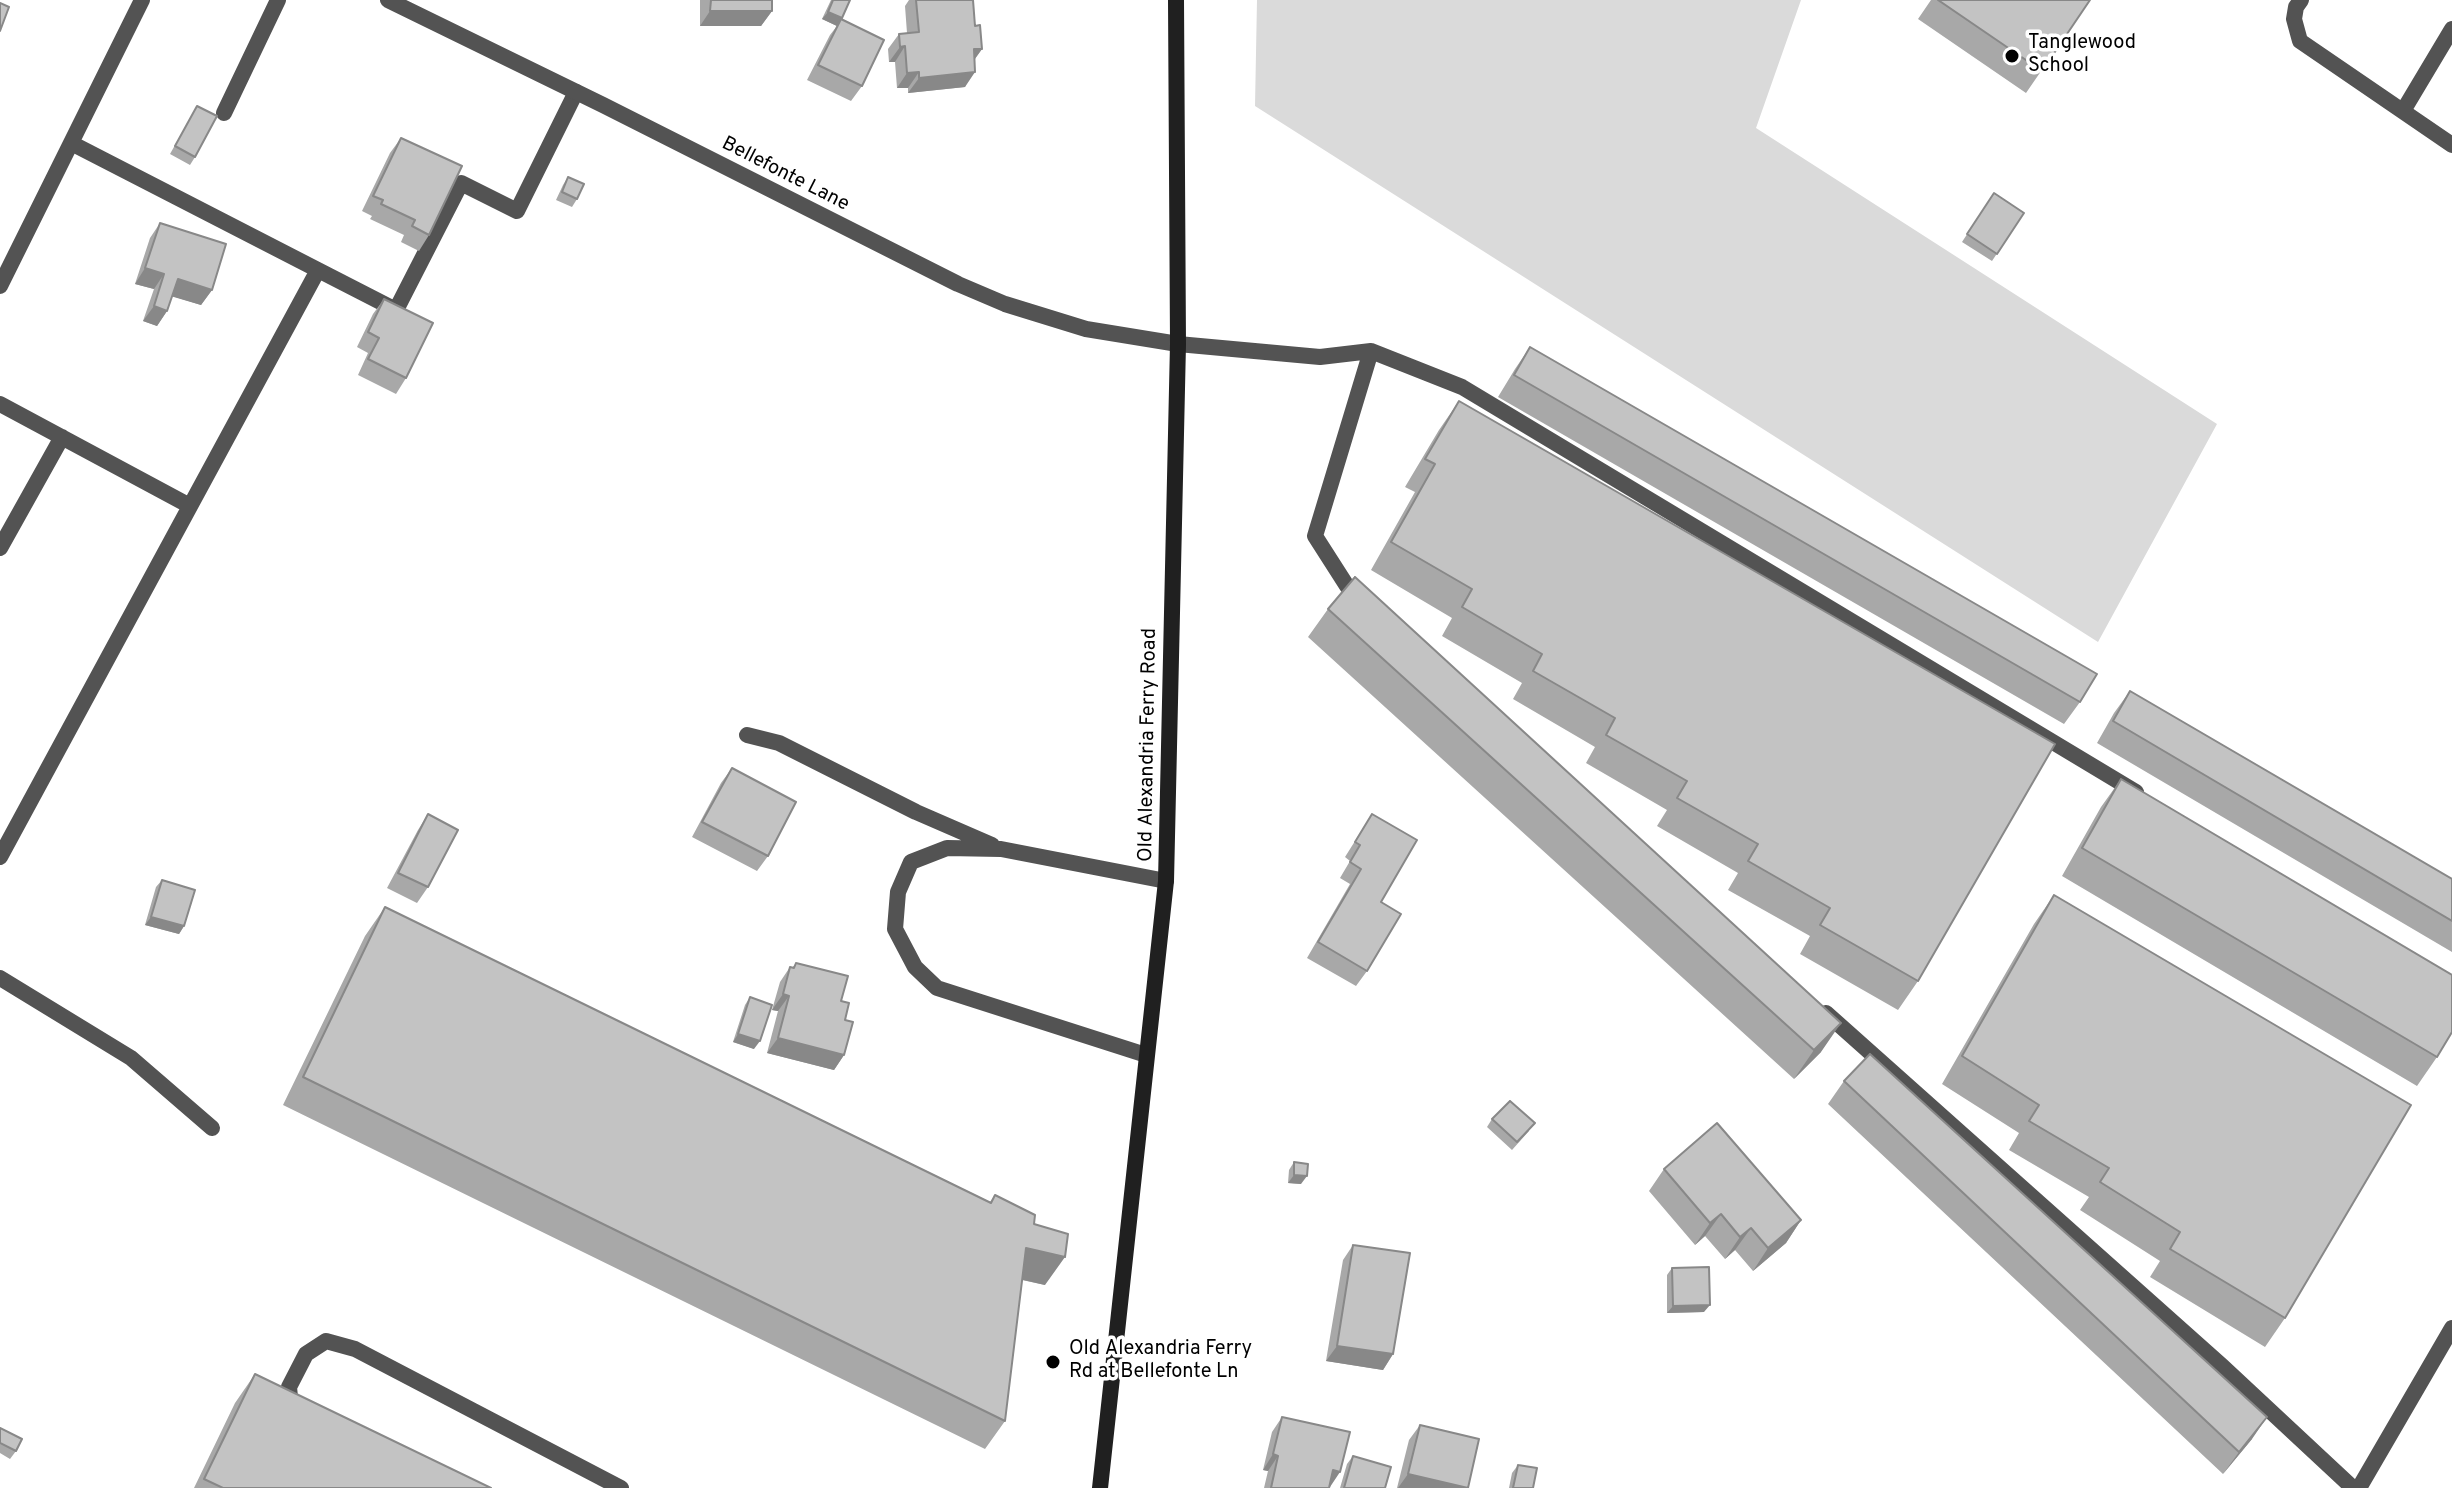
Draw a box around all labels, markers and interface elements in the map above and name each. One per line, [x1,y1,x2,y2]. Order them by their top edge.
place label: Tanglewood School [2028,32,2136,79]
marker: Tanglewood School [2003,47,2021,65]
street label: Bellefonte Lane [717,132,853,218]
street label: Old Alexandria Ferry Road [1135,628,1163,862]
place label: Old Alexandria Ferry Rd at Bellefonte Ln [1069,1338,1252,1385]
marker: Old Alexandria Ferry Rd at Bellefonte Ln [1044,1353,1062,1371]

